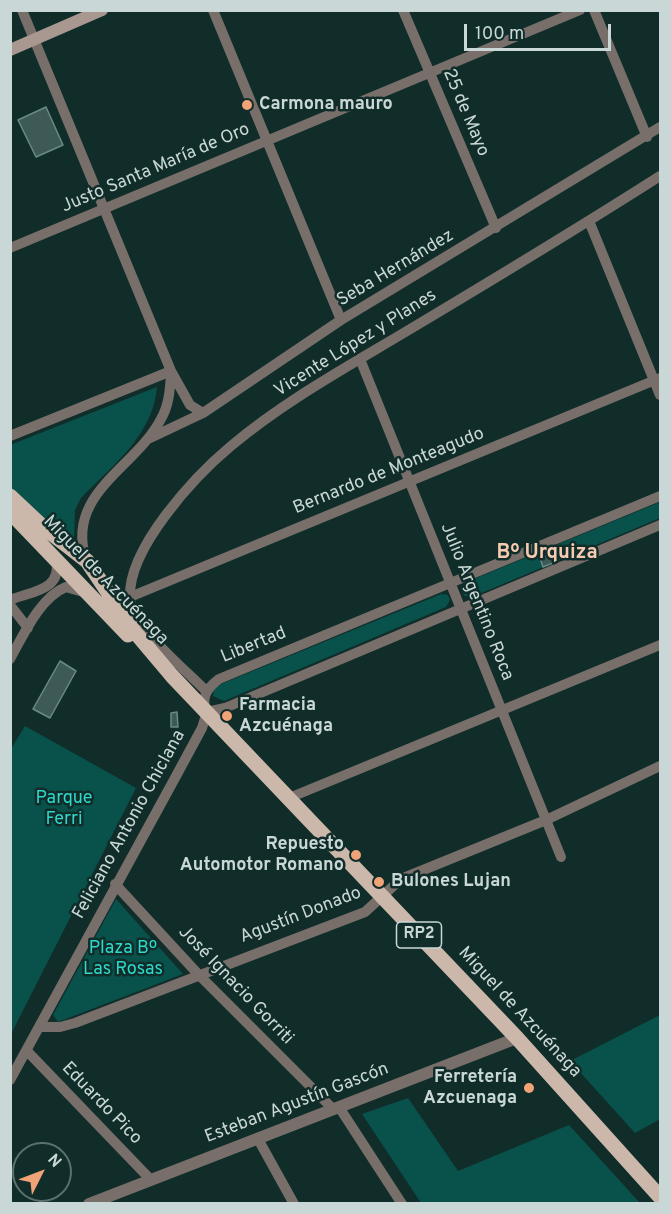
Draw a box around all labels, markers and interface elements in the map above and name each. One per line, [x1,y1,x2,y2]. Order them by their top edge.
scale bar [467,12,614,50]
text: 100 m [475,23,524,46]
street label: 25 de Mayo [437,66,493,160]
place label: Carmona mauro [259,94,393,116]
marker: Carmona mauro [240,98,254,112]
street label: Justo Santa María de Oro [59,119,253,219]
street label: Seba Hernández [334,226,458,312]
street label: Vicente López y Planes [271,285,441,403]
street label: Bernardo de Monteagudo [290,424,488,520]
street label: Miguel de Azcuénaga [38,512,172,650]
street label: Julio Argentino Roca [435,520,517,684]
district label: Bº Urquiza [496,542,598,566]
street label: Libertad [218,623,290,669]
place label: Farmacia Azcuénaga [239,695,333,738]
marker: Farmacia Azcuénaga [220,709,234,723]
street label: Feliciano Antonio Chiclana [69,727,191,923]
park label: Parque Ferri [35,788,93,830]
place label: Repuesto Automotor Romano [180,834,344,876]
marker: Repuesto Automotor Romano [349,848,363,862]
place label: Bulones Lujan [391,871,511,893]
marker: Bulones Lujan [372,875,386,889]
street label: Agustín Donado [237,883,365,949]
street label: José Ignacio Gorriti [173,922,297,1050]
road number: RP2 [396,922,442,948]
park label: Plaza Bº Las Rosas [83,938,163,980]
street label: Miguel de Azcuénaga [453,943,585,1083]
street label: Eduardo Pico [56,1058,146,1150]
street label: Esteban Agustín Gascón [202,1059,392,1149]
place label: Ferretería Azcuenaga [423,1067,517,1110]
marker: Ferretería Azcuenaga [522,1081,536,1095]
north arrow [12,1142,72,1202]
text: N [43,1150,65,1172]

